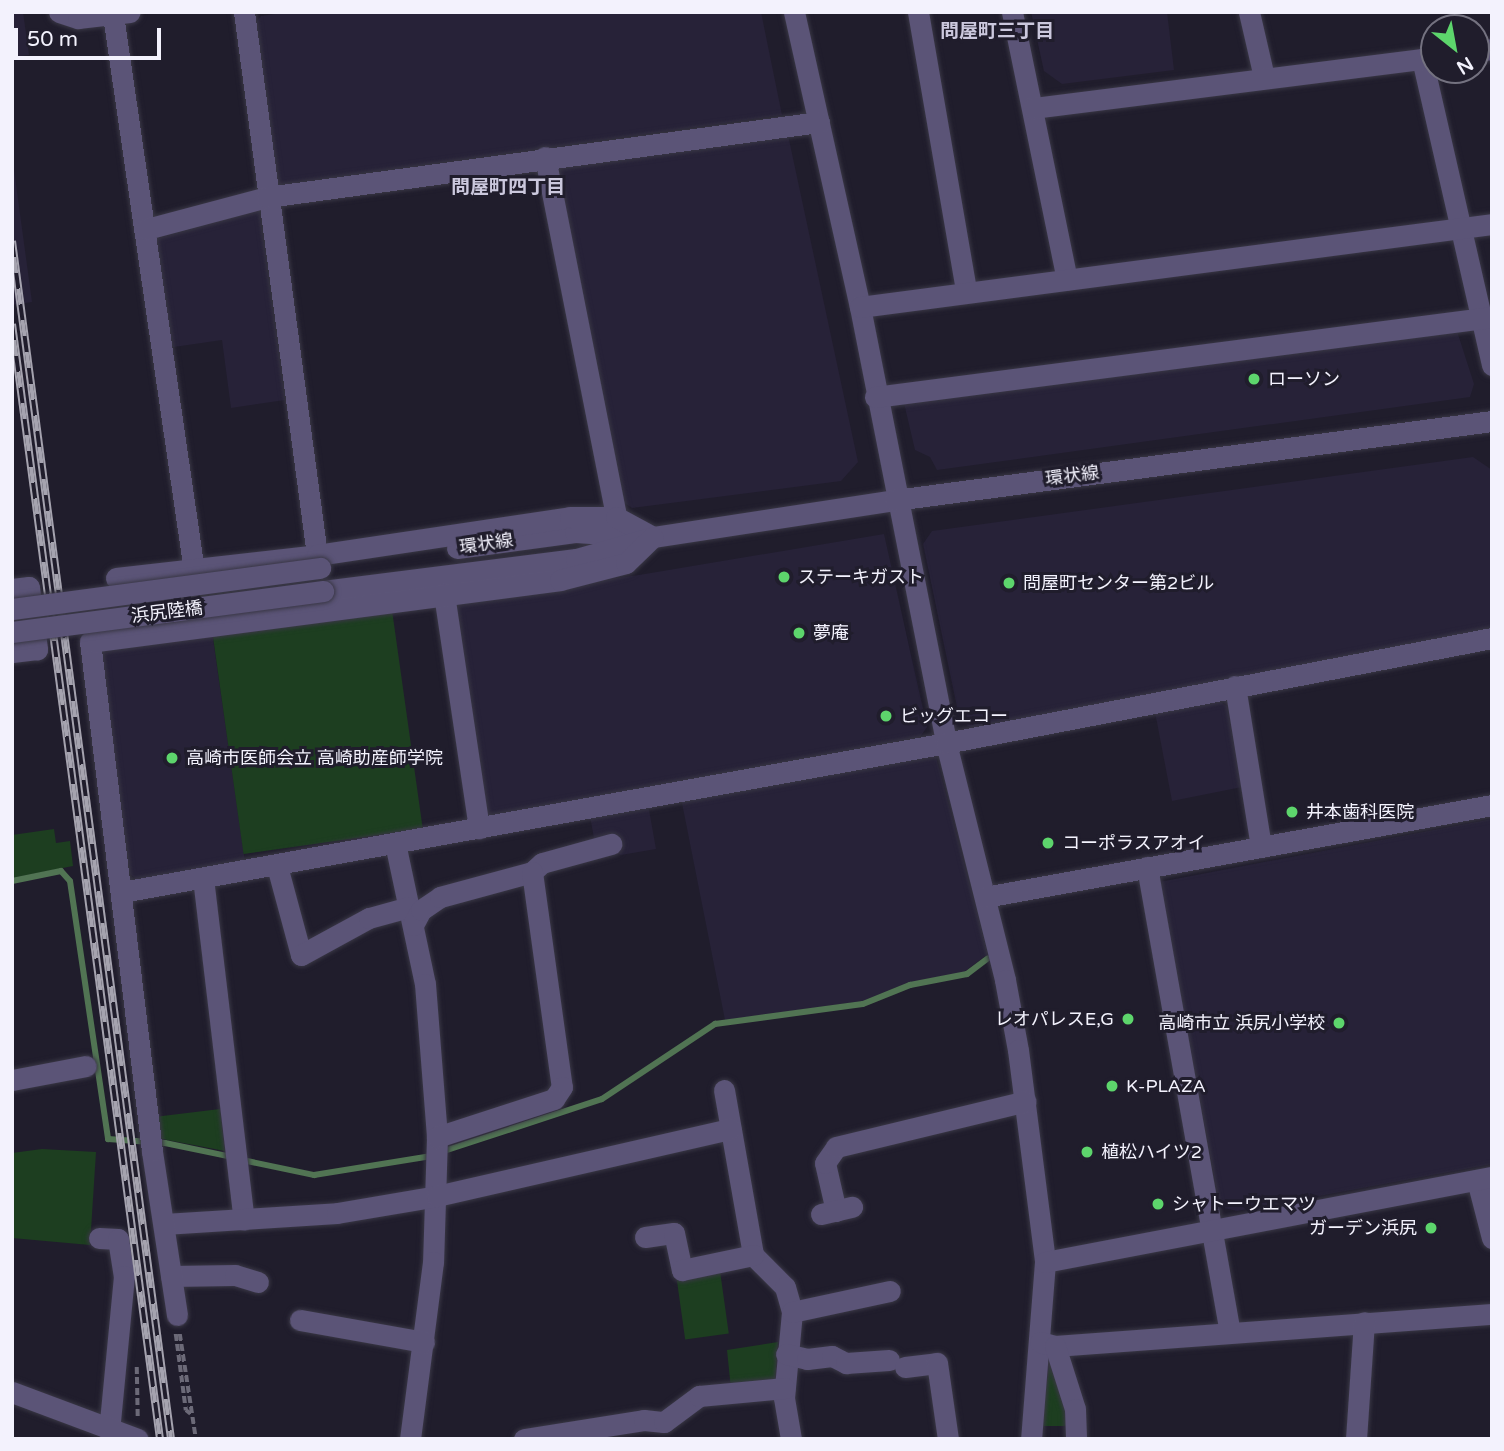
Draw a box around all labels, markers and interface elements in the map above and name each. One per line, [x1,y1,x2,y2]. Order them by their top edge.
scale bar [18,14,164,58]
north arrow [1420,14,1490,84]
district label: 問屋町三丁目 [940,21,1054,43]
text: 50 m [27,27,78,52]
text: N [1453,52,1477,79]
district label: 問屋町四丁目 [451,177,565,199]
place label: ローソン [1268,368,1340,390]
marker: ローソン [1246,371,1262,387]
street label: 環状線 [1044,462,1100,490]
street label: 環状線 [458,530,514,558]
place label: ステーキガスト [798,566,924,588]
marker: ステーキガスト [776,569,792,585]
place label: 問屋町センター第2ビル [1023,572,1214,594]
marker: 問屋町センター第2ビル [1001,575,1017,591]
street label: 浜尻陸橋 [130,597,204,627]
place label: 夢庵 [813,622,849,644]
marker: 夢庵 [791,625,807,641]
place label: ビッグエコー [900,705,1008,727]
marker: ビッグエコー [878,708,894,724]
place label: 高崎市医師会立 高崎助産師学院 [186,747,443,769]
marker: 高崎市医師会立 高崎助産師学院 [164,750,180,766]
place label: 井本歯科医院 [1306,801,1414,823]
marker: 井本歯科医院 [1284,804,1300,820]
place label: コーポラスアオイ [1062,832,1206,854]
marker: コーポラスアオイ [1040,835,1056,851]
place label: レオパレスE,G [995,1008,1114,1030]
marker: レオパレスE,G [1120,1011,1136,1027]
place label: 高崎市立 浜尻小学校 [1158,1012,1325,1034]
marker: 高崎市立 浜尻小学校 [1331,1015,1347,1031]
place label: K-PLAZA [1126,1075,1206,1097]
marker: K-PLAZA [1104,1078,1120,1094]
place label: 植松ハイツ2 [1101,1141,1202,1163]
marker: 植松ハイツ2 [1079,1144,1095,1160]
place label: シャトーウエマツ [1172,1193,1316,1215]
marker: シャトーウエマツ [1150,1196,1166,1212]
place label: ガーデン浜尻 [1309,1217,1417,1239]
marker: ガーデン浜尻 [1423,1220,1439,1236]

